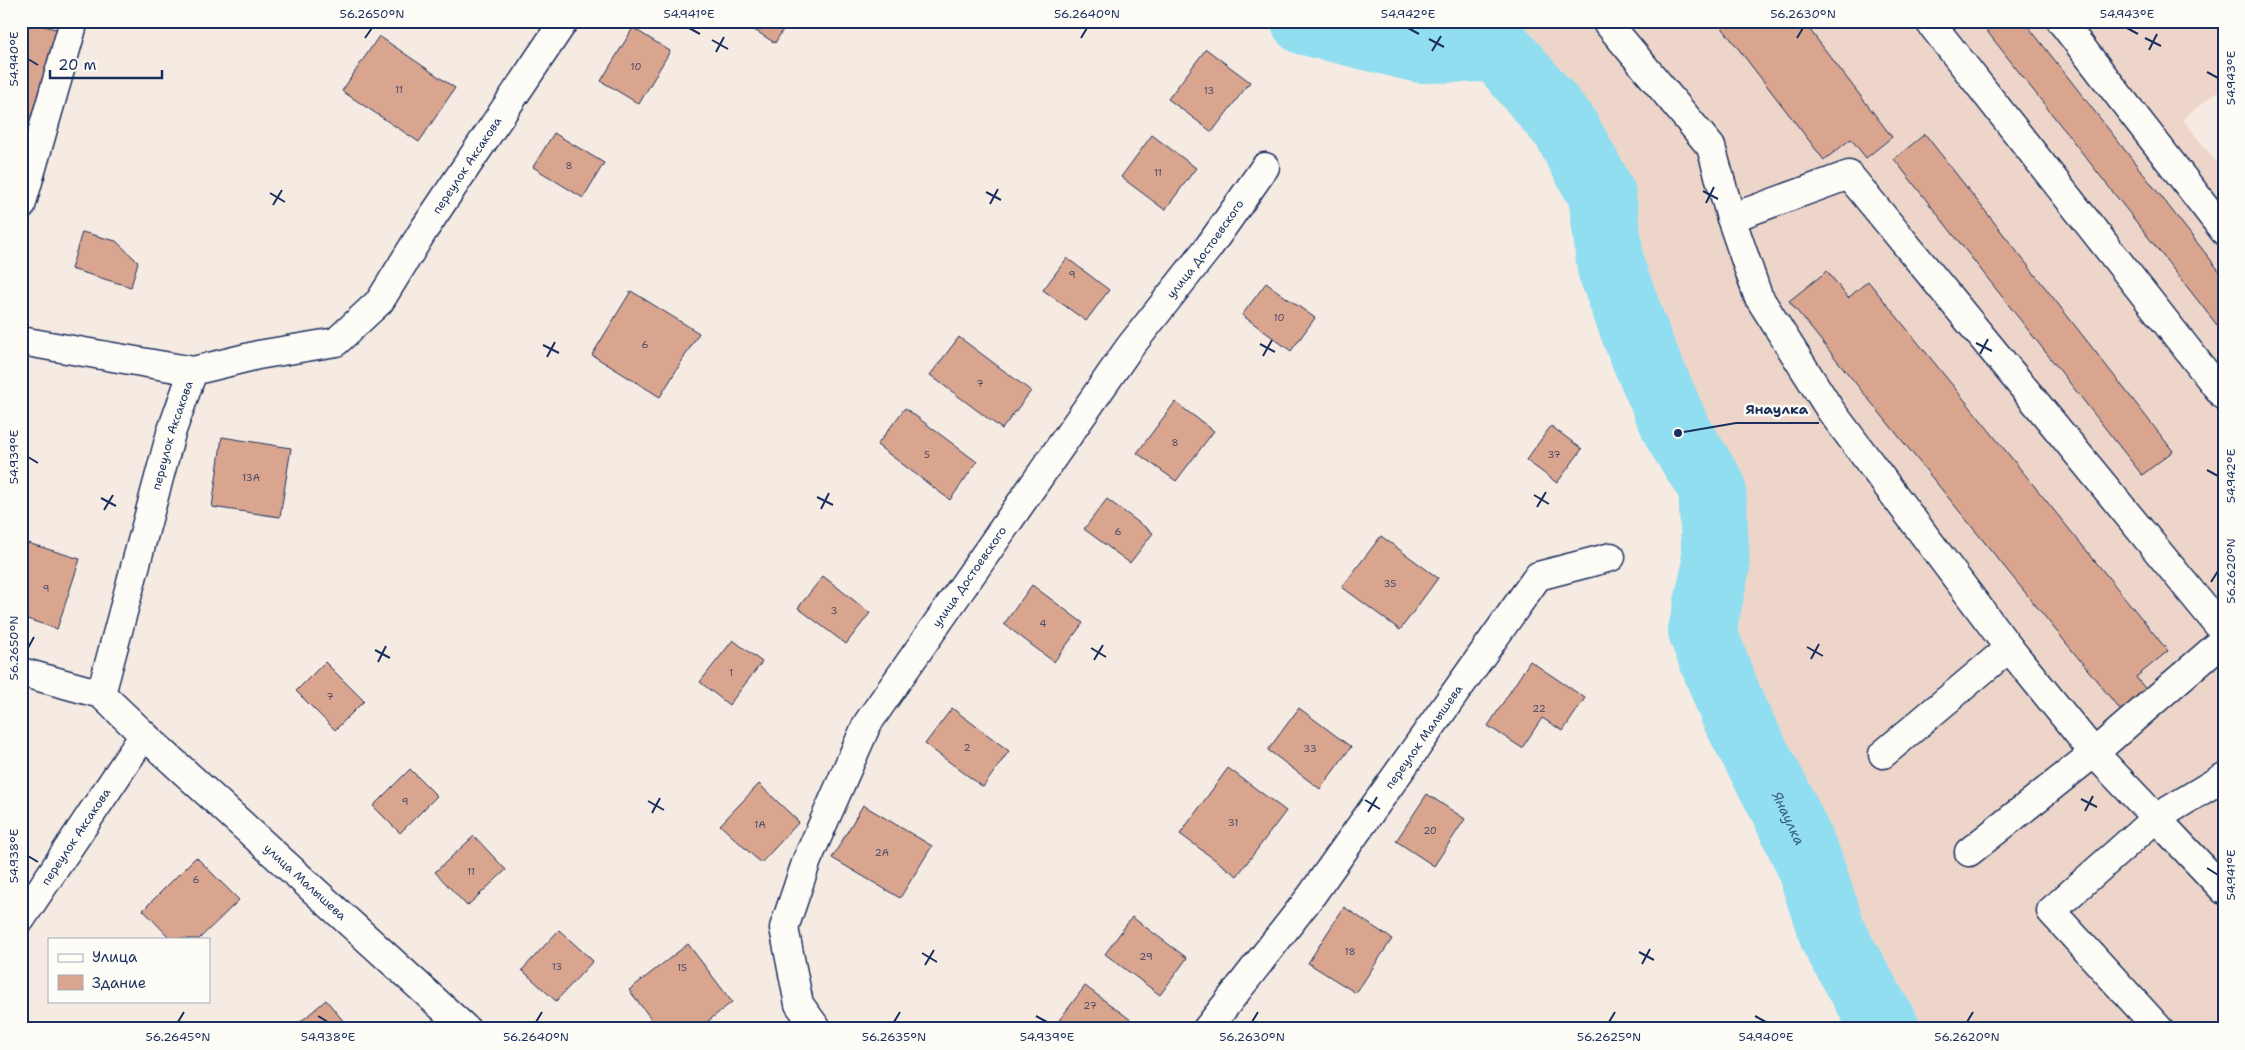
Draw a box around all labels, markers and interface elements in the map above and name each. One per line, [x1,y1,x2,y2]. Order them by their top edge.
text: 56.2650°N [340,6,404,22]
text: 54.941°E [663,6,715,22]
text: 56.2640°N [1054,6,1120,22]
text: 54.942°E [1381,6,1435,22]
text: 56.2630°N [1770,6,1836,22]
text: 54.943°E [2100,6,2154,22]
text: 54.940°E [6,31,22,87]
scale bar [50,48,162,80]
text: 54.943°E [2223,51,2239,105]
text: 20 m [58,55,97,75]
house number: 10 [631,60,641,73]
house number: 11 [395,83,403,96]
house number: 13 [1204,84,1214,97]
street label: переулок Аксакова [429,113,506,217]
house number: 8 [566,159,573,172]
house number: 11 [1154,166,1162,179]
street label: улица Достоевского [1163,196,1248,302]
house number: 9 [1069,268,1076,281]
house number: 10 [1274,311,1284,324]
house number: 6 [642,338,649,351]
house number: 7 [977,377,984,390]
street label: переулок Аксакова [148,378,197,492]
callout: Янаулка [1736,394,1819,423]
text: Янаулка [1746,400,1809,418]
text: 54.939°E [6,430,22,484]
house number: 8 [1172,436,1179,449]
house number: 5 [924,448,930,461]
house number: 37 [1547,448,1561,461]
text: 54.942°E [2223,449,2239,503]
house number: 13А [242,471,260,484]
street label: улица Достоевского [929,523,1010,631]
house number: 6 [1115,525,1122,538]
text: 56.2620°N [2223,538,2239,604]
house number: 35 [1384,577,1396,590]
house number: 9 [43,582,50,595]
house number: 3 [831,604,838,617]
text: 56.2650°N [6,616,22,680]
house number: 4 [1040,617,1047,630]
house number: 1 [729,666,733,679]
street label: переулок Малышева [1381,681,1467,792]
house number: 7 [327,690,334,703]
house number: 22 [1532,702,1546,715]
house number: 2 [964,741,971,754]
house number: 33 [1303,742,1317,755]
street label: переулок Аксакова [38,785,115,888]
water label: Янаулка [1768,787,1809,848]
house number: 9 [402,795,409,808]
house number: 31 [1228,816,1238,829]
house number: 1А [754,818,766,831]
house number: 20 [1423,824,1437,837]
text: 54.938°E [6,829,22,883]
street label: улица Малышева [260,840,350,924]
house number: 2А [875,846,889,859]
text: 54.941°E [2223,849,2239,901]
house number: 11 [467,865,475,878]
house number: 6 [193,873,200,886]
legend [48,938,210,1002]
house number: 18 [1344,945,1356,958]
text: Улица [92,947,138,967]
house number: 29 [1139,950,1153,963]
house number: 13 [552,960,562,973]
house number: 15 [677,961,687,974]
text: Здание [92,973,146,993]
house number: 27 [1083,999,1097,1012]
text: 56.2645°N [146,1029,210,1045]
text: 54.938°E [301,1029,355,1045]
text: 56.2640°N [503,1029,569,1045]
text: 56.2635°N [862,1029,926,1045]
text: 54.939°E [1020,1029,1074,1045]
text: 56.2630°N [1219,1029,1285,1045]
text: 56.2625°N [1577,1029,1641,1045]
text: 54.940°E [1738,1029,1794,1045]
text: 56.2620°N [1934,1029,2000,1045]

